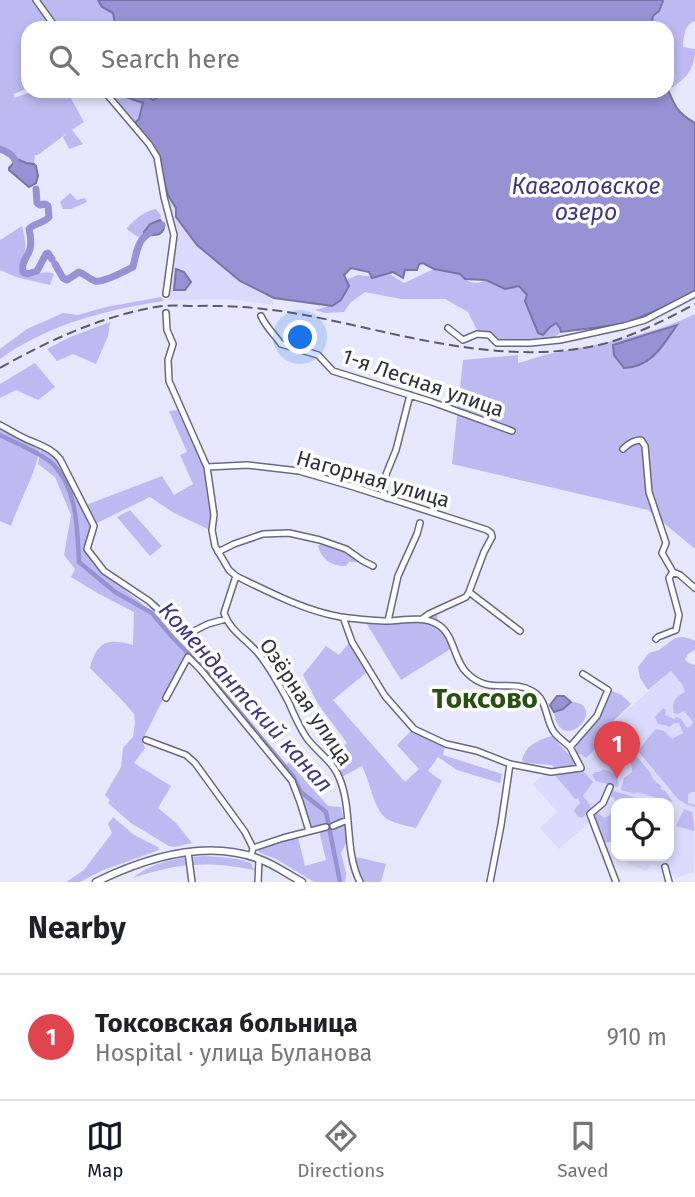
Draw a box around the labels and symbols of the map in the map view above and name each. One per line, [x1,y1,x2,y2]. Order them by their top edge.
water label: Кавголовское озеро [512,172,661,226]
your location [283,320,317,354]
street label: 1-я Лесная улица [339,343,507,423]
street label: Нагорная улица [293,445,453,513]
water label: Комендантский канал [153,596,339,798]
street label: Озёрная улица [254,633,358,771]
district label: Токсово [432,682,538,715]
pin: 1 [594,721,640,779]

